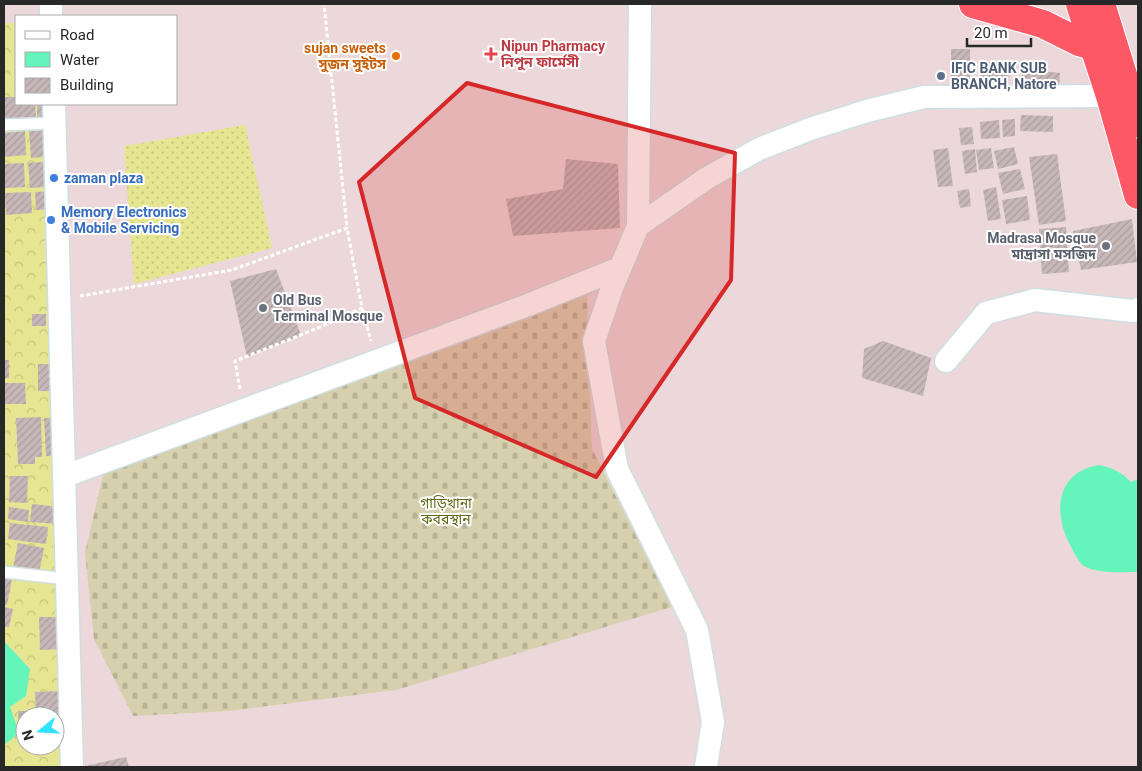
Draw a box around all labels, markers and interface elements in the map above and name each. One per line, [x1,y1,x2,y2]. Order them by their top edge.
legend [15,15,178,105]
scale bar [967,15,1031,47]
text: 20 m [974,24,1008,42]
text: Road [60,26,94,44]
place label: Nipun Pharmacy নিপুন ফার্মেসী [500,38,606,71]
place label: sujan sweets সুজন সুইটস [304,40,387,73]
marker: Nipun Pharmacy নিপুন ফার্মেসী [485,48,497,60]
marker: sujan sweets সুজন সুইটস [390,50,402,62]
text: Water [60,51,99,69]
place label: IFIC BANK SUB BRANCH, Natore [951,60,1057,92]
marker: IFIC BANK SUB BRANCH, Natore [935,70,947,82]
text: Building [60,76,114,94]
place label: zaman plaza [64,170,144,186]
marker: zaman plaza [48,172,60,184]
place label: Memory Electronics & Mobile Servicing [61,204,187,236]
marker: Memory Electronics & Mobile Servicing [45,214,57,226]
place label: Madrasa Mosque মাদ্রাসা মসজিদ [987,230,1097,262]
marker: Madrasa Mosque মাদ্রাসা মসজিদ [1100,240,1112,252]
place label: Old Bus Terminal Mosque [273,292,383,324]
marker: Old Bus Terminal Mosque [257,302,269,314]
park label: গাড়িখানা কবরস্থান [420,495,472,527]
north arrow [15,706,65,756]
text: N [18,728,37,742]

